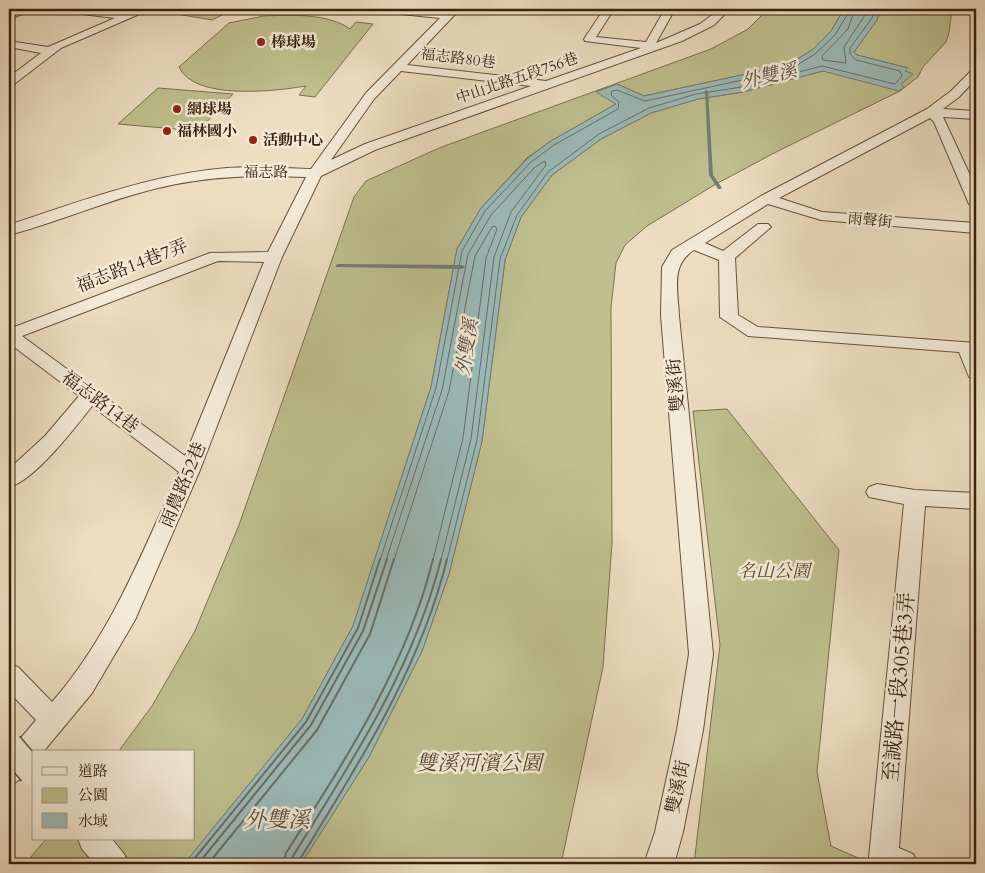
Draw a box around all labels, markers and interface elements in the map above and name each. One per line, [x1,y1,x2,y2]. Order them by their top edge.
place label: 棒球場 [271,32,316,52]
marker: 棒球場 [255,36,267,48]
street label: 福志路80巷 [419,43,497,73]
street label: 中山北路五段756巷 [453,48,581,108]
water label: 外雙溪 [738,56,802,95]
place label: 網球場 [187,99,232,119]
marker: 網球場 [171,103,183,115]
place label: 福林國小 [177,121,237,141]
marker: 福林國小 [161,125,173,137]
place label: 活動中心 [263,130,323,150]
marker: 活動中心 [247,134,259,146]
street label: 福志路 [243,162,289,182]
street label: 雨聲街 [847,208,893,232]
street label: 福志路14巷7弄 [73,233,191,299]
water label: 外雙溪 [450,315,485,377]
street label: 雙溪街 [661,357,691,413]
street label: 福志路14巷 [56,365,144,439]
street label: 雨農路52巷 [154,438,212,532]
park label: 名山公園 [738,559,813,584]
street label: 至誠路一段305巷3弄 [876,591,922,783]
park label: 雙溪河濱公園 [416,749,545,778]
legend [32,750,195,840]
street label: 雙溪街 [660,758,696,816]
text: 道路 [78,761,108,781]
text: 公園 [78,785,108,805]
water label: 外雙溪 [244,805,312,835]
text: 水域 [78,811,108,831]

